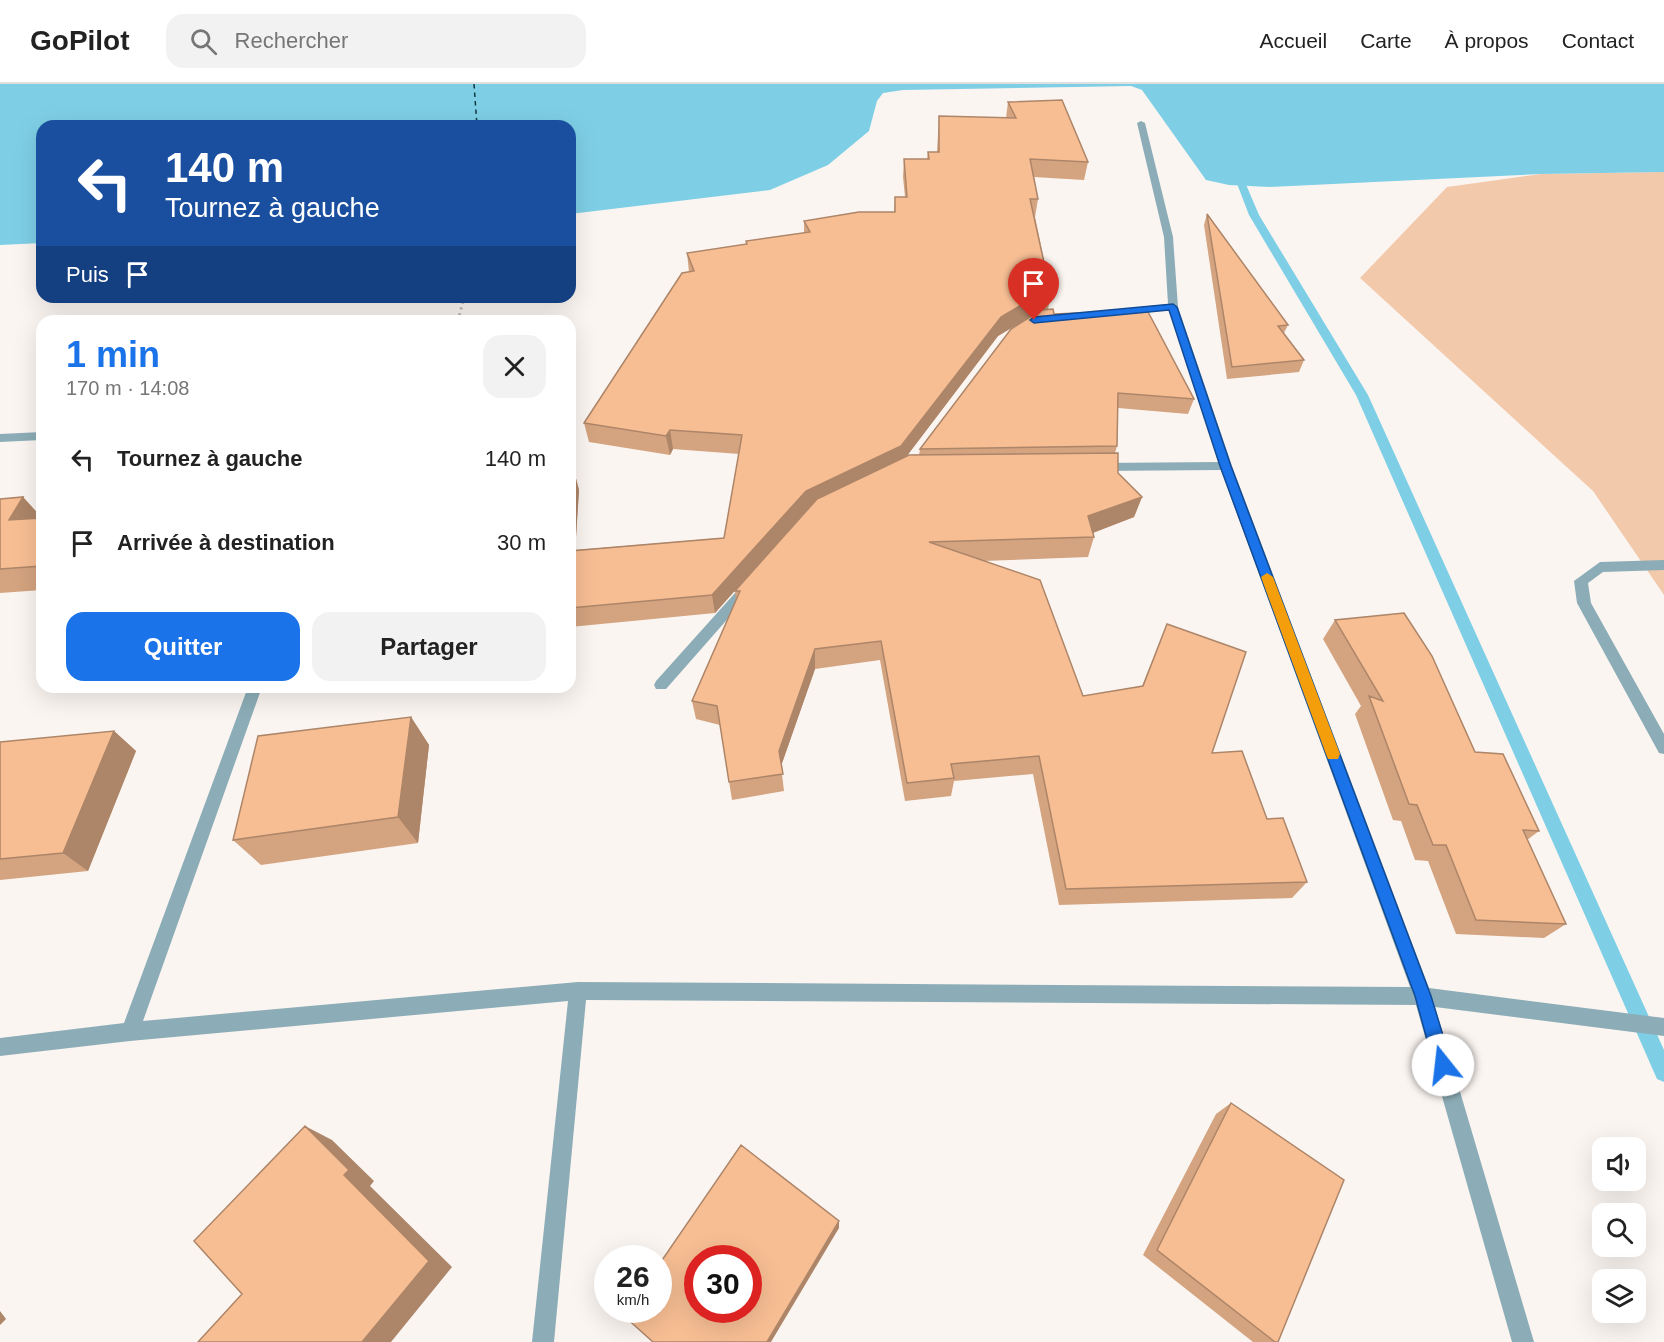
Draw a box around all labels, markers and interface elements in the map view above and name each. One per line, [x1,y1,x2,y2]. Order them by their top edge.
search box [166,14,586,68]
text: GoPilot [30,25,130,56]
icon: search [187,25,220,58]
text: Rechercher [235,28,348,53]
text: Accueil [1260,29,1327,52]
text: Carte [1360,29,1412,52]
text: À propos [1445,29,1529,52]
text: Contact [1562,29,1634,52]
icon: left [66,144,144,222]
text: 140 m [165,144,284,191]
text: Tournez à gauche [165,193,380,223]
icon: arrive [121,258,154,291]
pin [1008,258,1059,320]
text: Puis [66,262,109,287]
icon: arrive [1017,267,1050,300]
text: 1 min [66,334,160,375]
button: close [483,335,546,398]
text: 170 m · 14:08 [66,377,189,399]
icon: left [66,443,99,476]
text: Tournez à gauche [117,446,302,471]
text: 140 m [485,446,546,471]
icon: arrive [66,527,99,560]
text: Arrivée à destination [117,530,335,555]
text: 30 m [497,530,546,555]
button: Quitter [66,612,300,681]
button: Partager [312,612,546,681]
position arrow [1411,1033,1475,1097]
map controls [1592,1137,1646,1323]
button: sound [1592,1137,1646,1191]
button: search [1592,1203,1646,1257]
speed limit sign: 30 [684,1245,762,1323]
text: 26 [616,1260,650,1293]
button: layers [1592,1269,1646,1323]
text: km/h [617,1291,649,1308]

